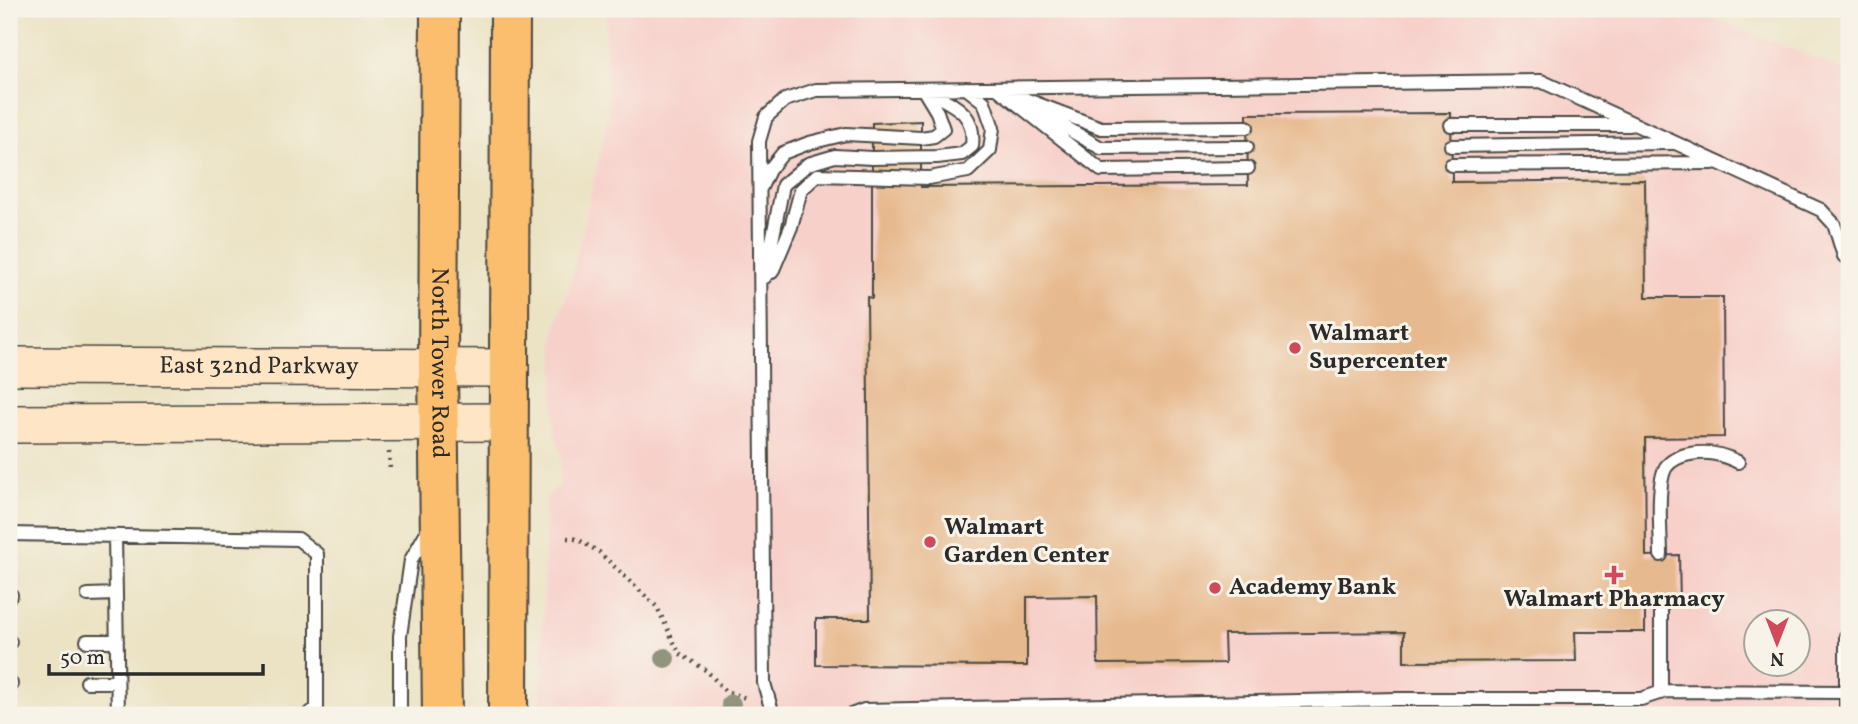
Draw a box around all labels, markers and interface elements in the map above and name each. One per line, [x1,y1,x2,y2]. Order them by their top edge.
street label: North Tower Road [421,267,456,459]
place label: Walmart Supercenter [1309,317,1448,379]
marker: Walmart Supercenter [1287,340,1303,356]
street label: East 32nd Parkway [159,350,359,384]
place label: Walmart Garden Center [944,511,1109,573]
marker: Walmart Garden Center [922,534,938,550]
marker: Walmart Pharmacy [1606,567,1622,583]
place label: Academy Bank [1229,571,1397,605]
marker: Academy Bank [1207,580,1223,596]
place label: Walmart Pharmacy [1503,583,1725,617]
north arrow [1742,608,1812,678]
scale bar [49,633,262,677]
text: 50 m [60,644,105,673]
text: N [1770,645,1784,671]

